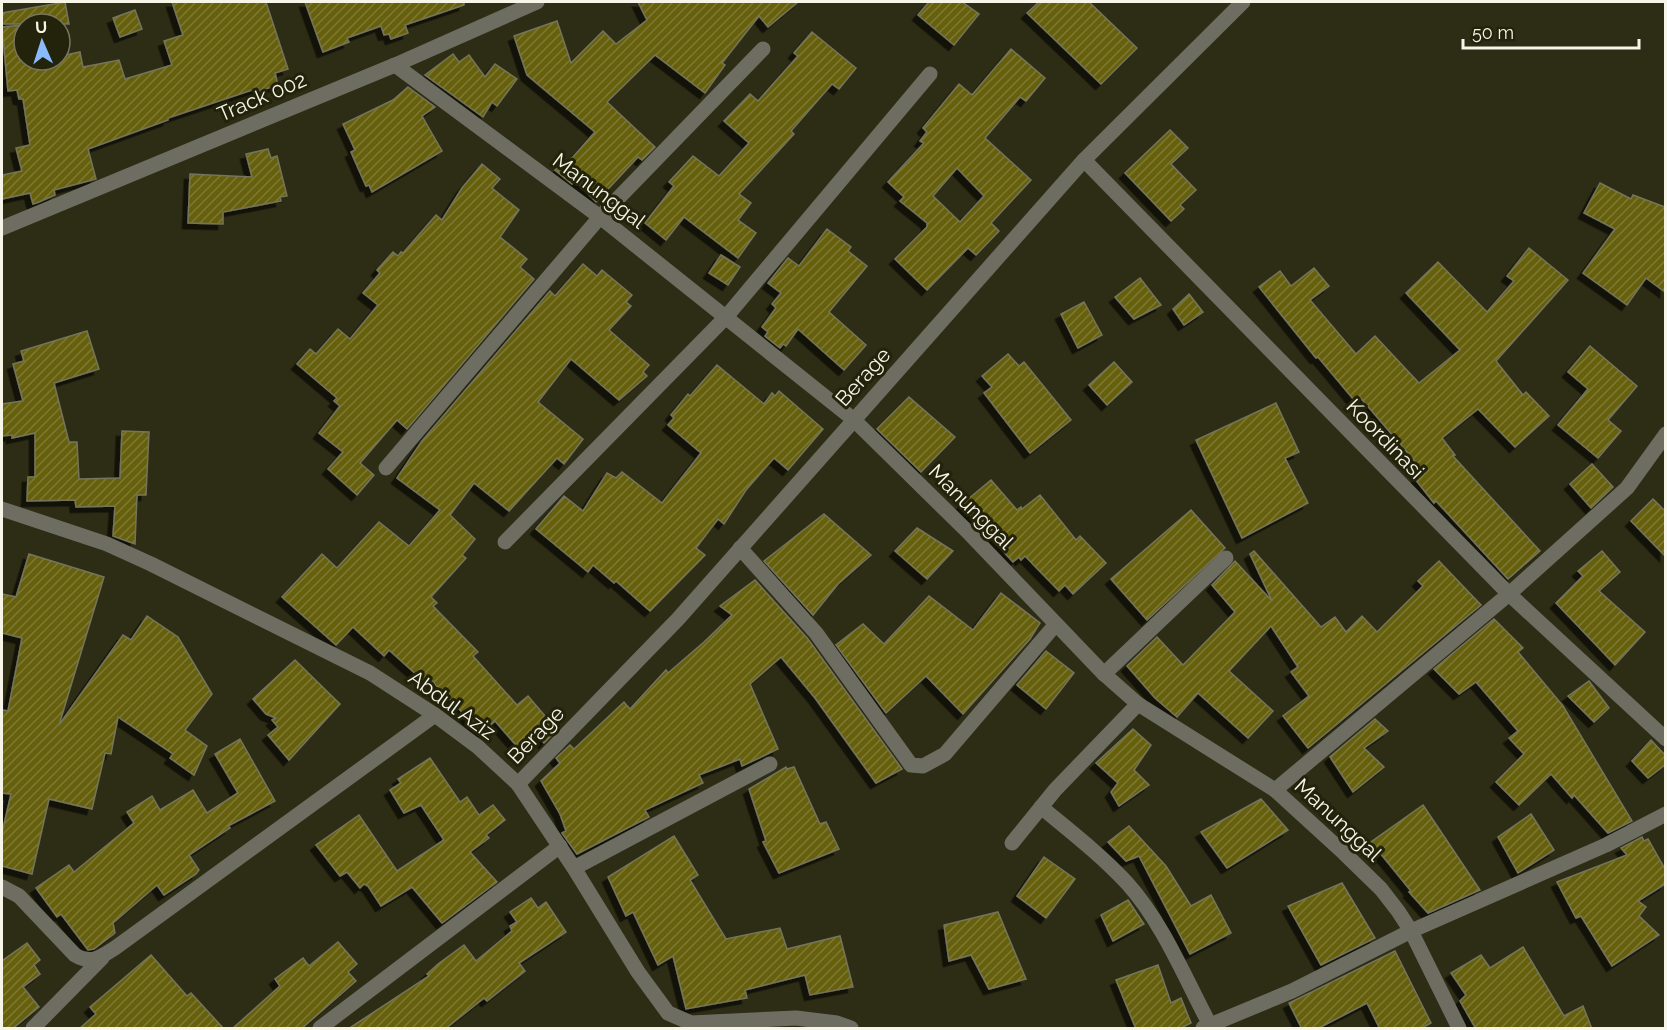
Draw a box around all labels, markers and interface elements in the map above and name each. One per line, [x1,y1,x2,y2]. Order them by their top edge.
north arrow [12,12,72,72]
scale bar [1463,12,1638,50]
text: U [35,18,48,37]
text: 50 m [1472,22,1514,43]
street label: Track 002 [213,67,310,126]
street label: Manunggal [548,148,651,234]
street label: Berage [830,342,895,411]
street label: Koordinasi [1341,394,1429,484]
street label: Manunggal [924,459,1019,555]
street label: Abdul Aziz [404,665,501,745]
street label: Berage [502,701,569,769]
street label: Manunggal [1290,773,1387,866]

